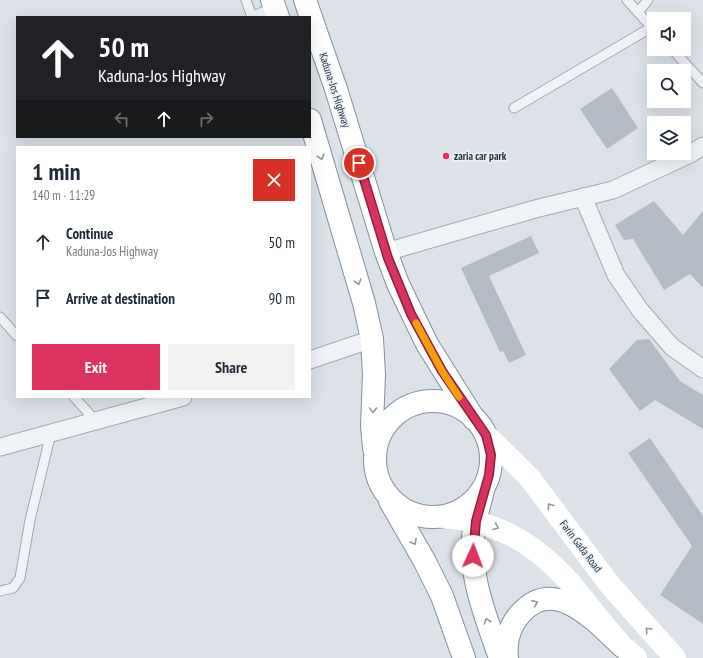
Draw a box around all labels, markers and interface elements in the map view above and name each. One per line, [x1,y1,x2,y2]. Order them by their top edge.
map controls [647,12,691,160]
button: sound [647,12,691,56]
text: 50 m [98,28,149,65]
icon: ahead [32,32,84,84]
street label: Kaduna-Jos Highway [316,51,354,130]
text: Kaduna-Jos Highway [98,64,226,87]
button: search [647,64,691,108]
icon: left [111,108,133,130]
icon: ahead [153,108,175,130]
icon: right [195,108,217,130]
button: layers [647,116,691,160]
pin [342,146,376,180]
place label: zaria car park [454,149,507,163]
marker: zaria car park [441,151,451,161]
icon: arrive [348,152,370,174]
one-way arrow [316,153,325,160]
text: 1 min [32,156,80,187]
button: close [253,159,295,201]
text: 140 m · 11:29 [32,187,95,204]
text: Continue [66,224,113,243]
icon: ahead [32,231,54,253]
text: 50 m [269,233,295,252]
text: Kaduna-Jos Highway [66,243,158,260]
one-way arrow [353,278,362,285]
icon: arrive [32,287,54,309]
text: Arrive at destination [66,289,175,308]
text: 90 m [269,289,295,308]
button: Exit [32,344,160,390]
button: Share [168,344,295,390]
one-way arrow [368,407,377,413]
one-way arrow [548,503,555,510]
street label: Farin Gada Road [557,517,605,575]
one-way arrow [491,522,499,530]
position arrow [452,535,494,577]
one-way arrow [410,538,417,545]
one-way arrow [532,600,539,608]
one-way arrow [484,618,492,625]
one-way arrow [646,627,653,635]

